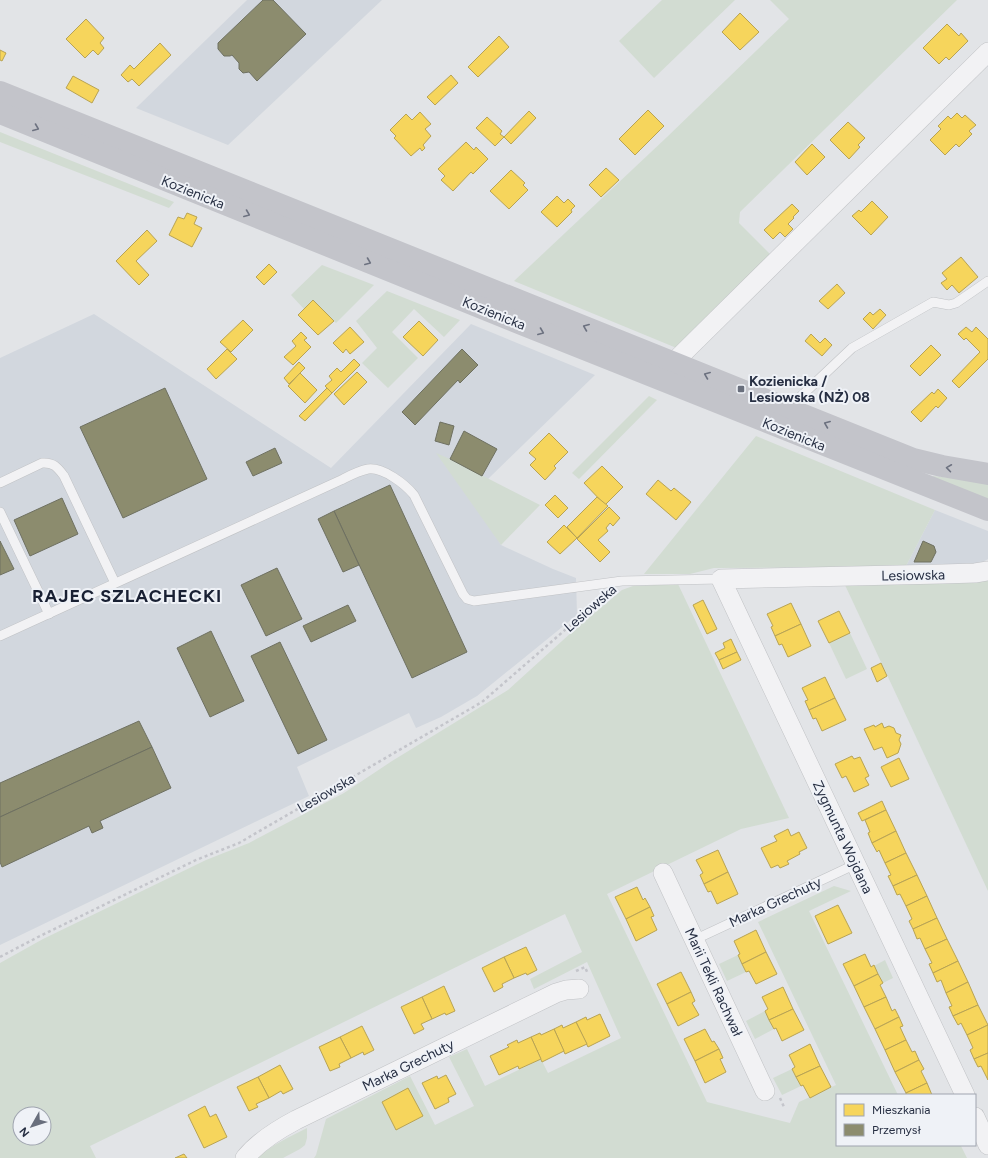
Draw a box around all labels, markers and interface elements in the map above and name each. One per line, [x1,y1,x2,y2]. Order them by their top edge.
one-way arrow [32,123,40,131]
street label: Kozienicka [159,172,227,213]
one-way arrow [244,209,251,217]
one-way arrow [365,258,372,266]
street label: Kozienicka [460,293,528,334]
one-way arrow [583,324,591,332]
one-way arrow [537,327,544,335]
one-way arrow [703,372,710,380]
place label: Kozienicka / Lesiowska (NŻ) 08 [749,373,870,406]
marker: Kozienicka / Lesiowska (NŻ) 08 [736,384,746,394]
street label: Kozienicka [760,414,828,455]
one-way arrow [824,421,832,429]
one-way arrow [946,464,953,473]
street label: Lesiowska [881,566,945,585]
street label: Lesiowska [561,581,620,636]
district label: RAJEC SZLACHECKI [32,585,222,607]
street label: Lesiowska [294,770,358,817]
street label: Zygmunta Wojdana [809,778,876,896]
street label: Marka Grechuty [726,873,825,931]
street label: Marii Tekli Rachwał [681,925,746,1039]
street label: Marka Grechuty [360,1036,457,1095]
legend [836,1094,976,1146]
text: Mieszkania [872,1103,930,1117]
north arrow [12,1106,52,1146]
text: Przemysł [872,1123,921,1137]
text: N [17,1125,32,1139]

